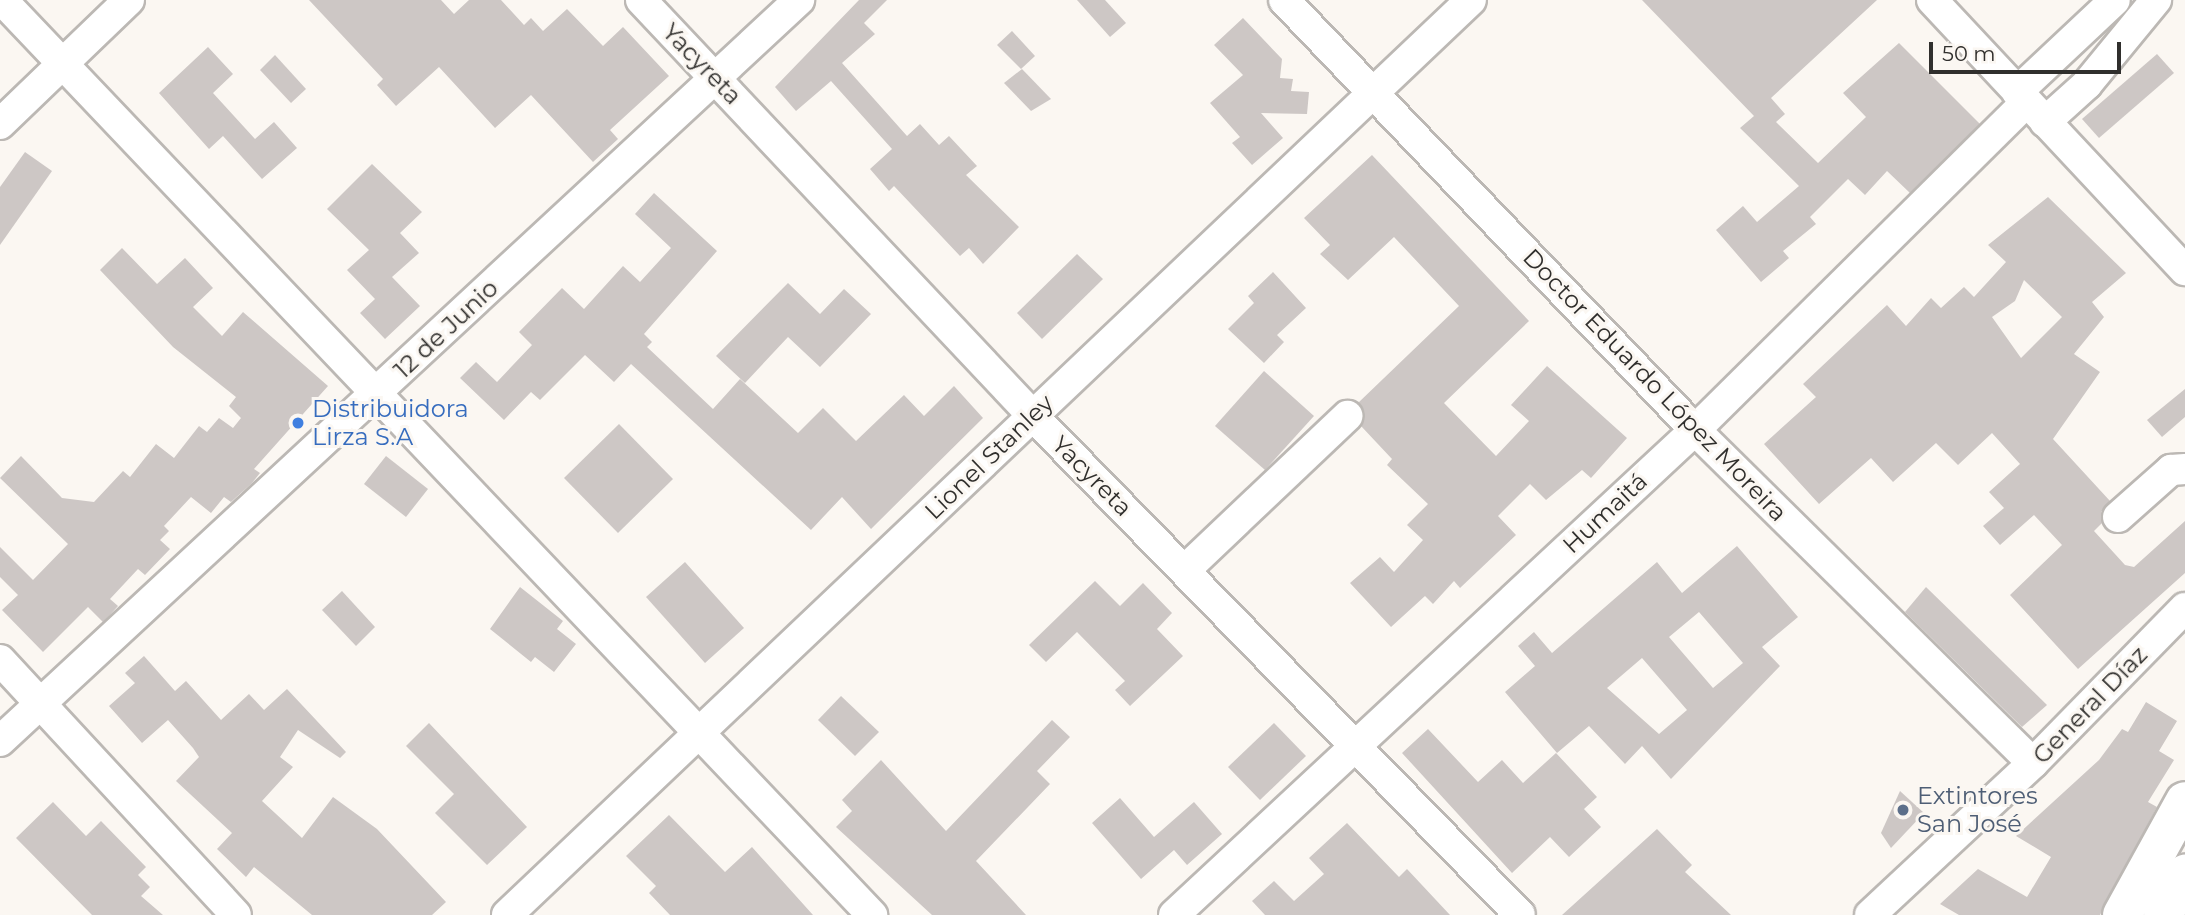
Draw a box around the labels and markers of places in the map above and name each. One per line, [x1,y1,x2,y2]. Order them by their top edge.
place label: Distribuidora Lirza S.A [312,395,469,451]
marker: Distribuidora Lirza S.A [290,415,306,431]
place label: Extintores San José [1917,782,2038,838]
marker: Extintores San José [1895,802,1911,818]

